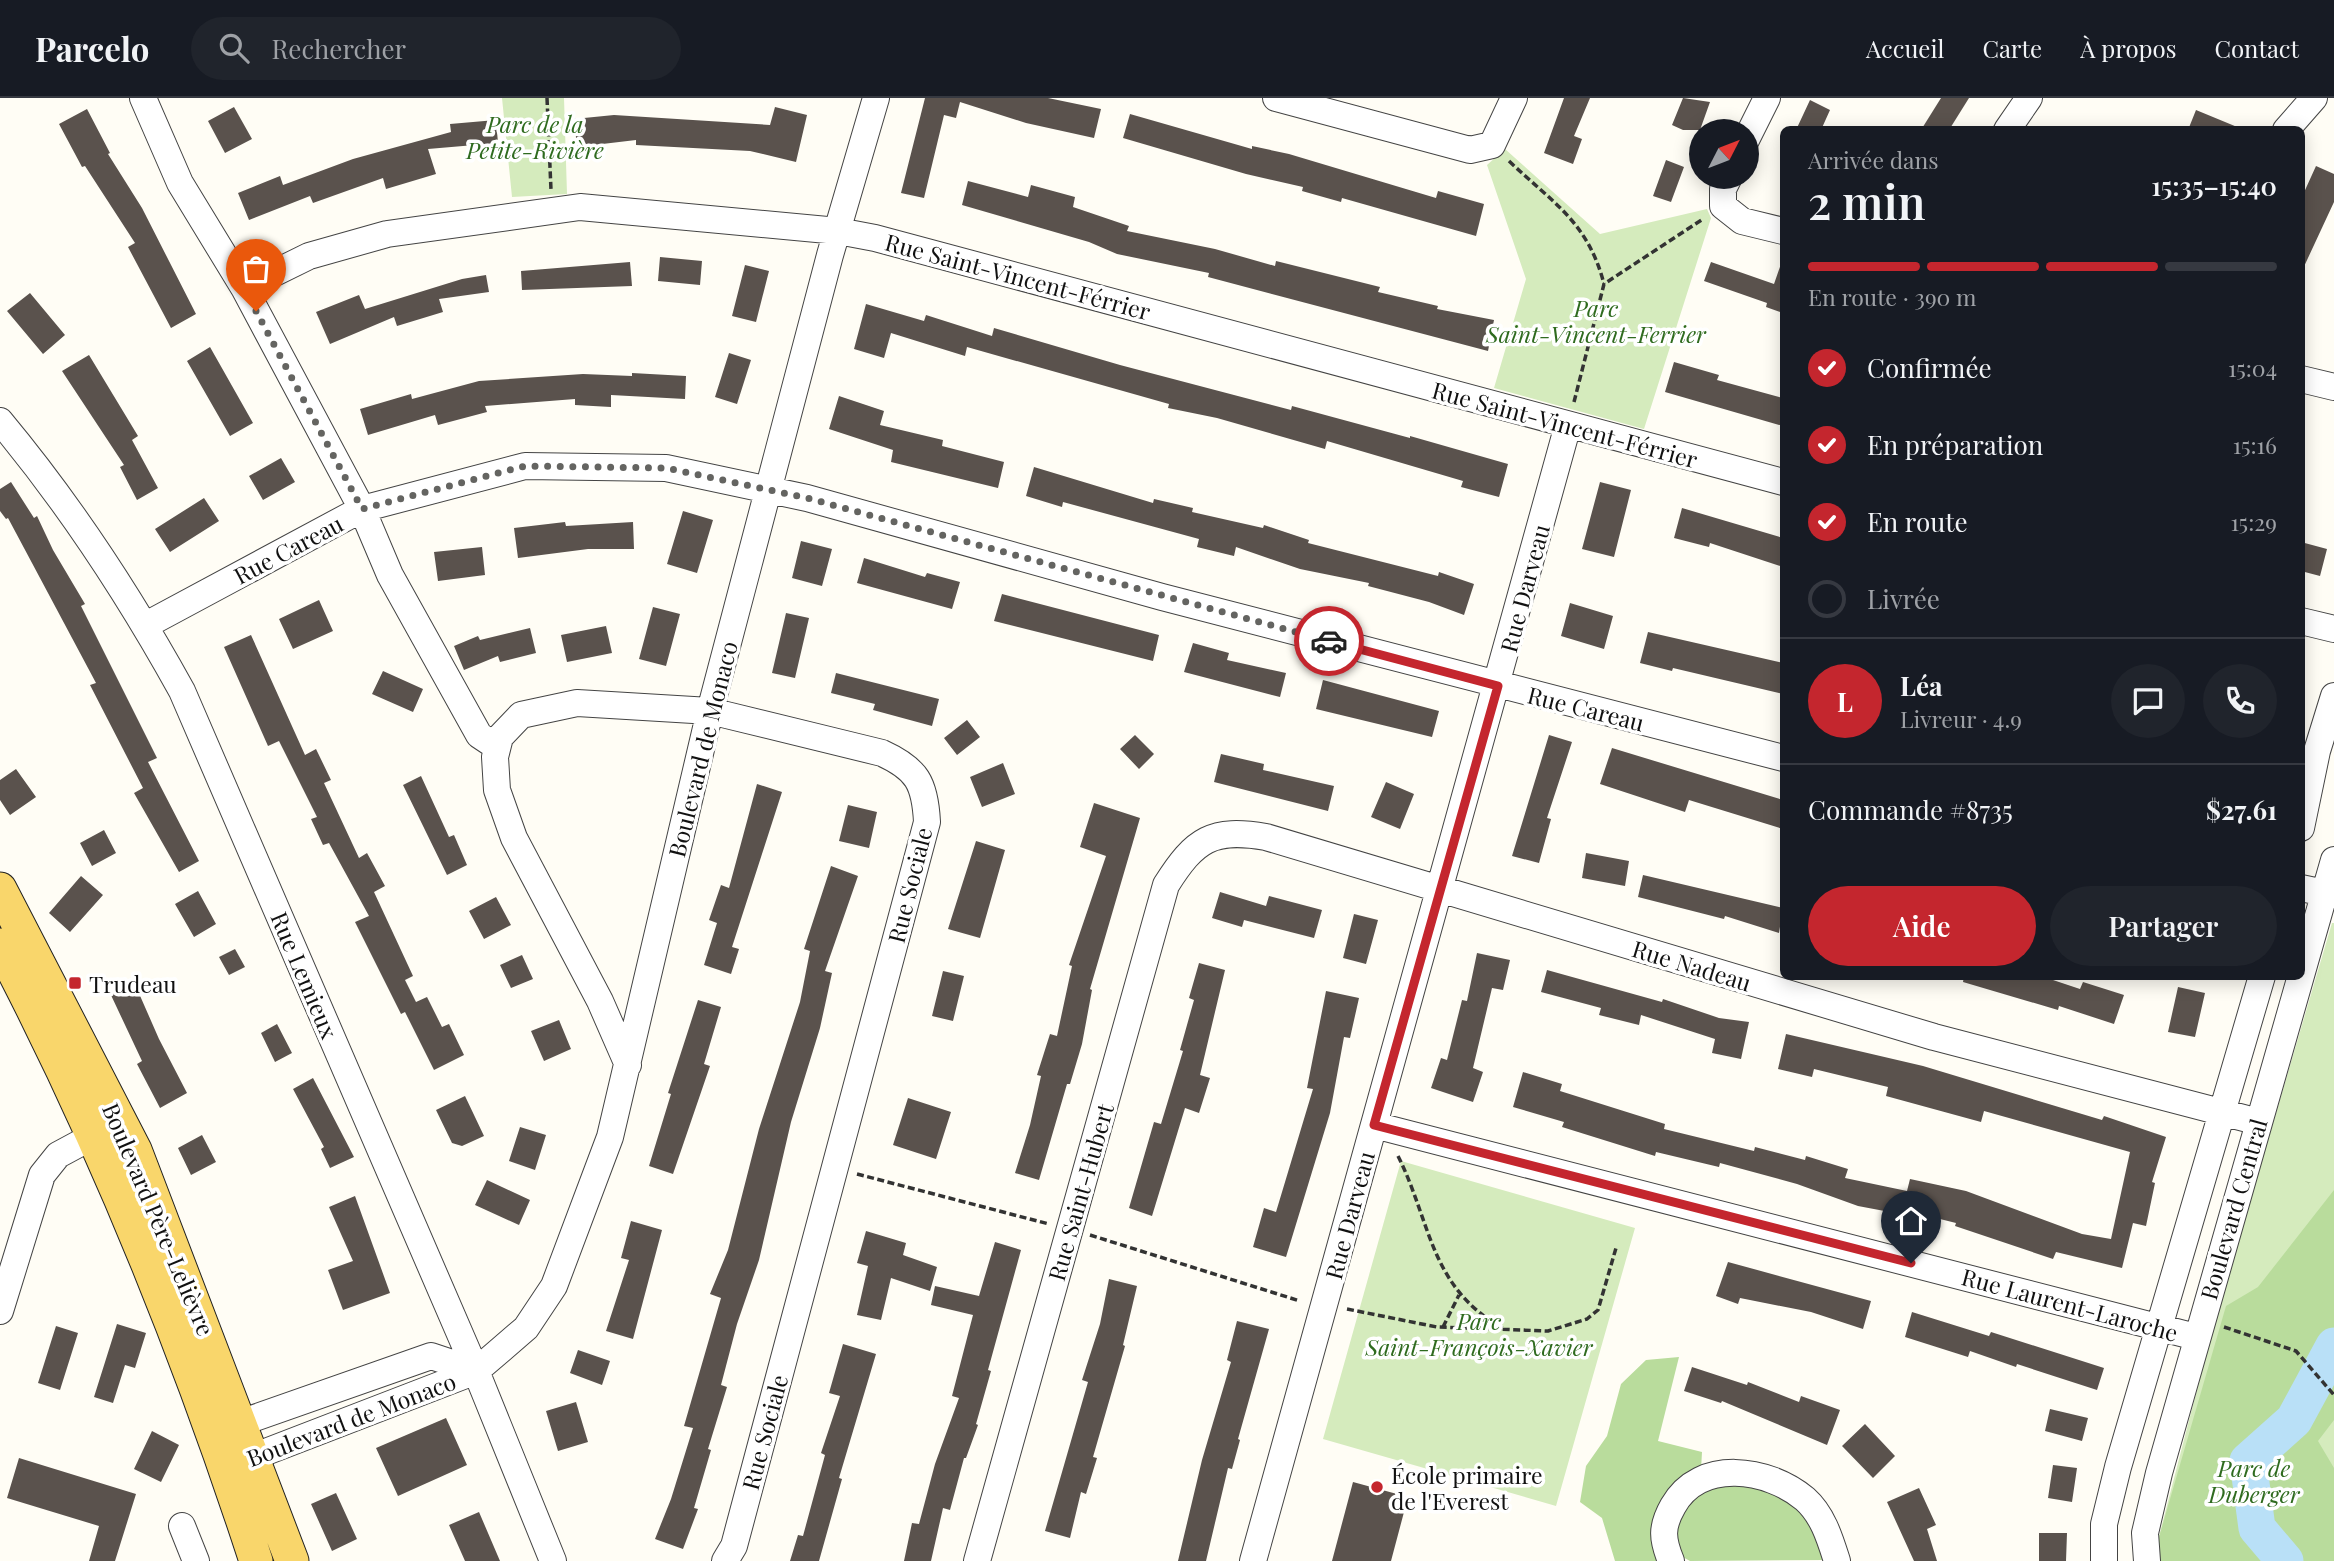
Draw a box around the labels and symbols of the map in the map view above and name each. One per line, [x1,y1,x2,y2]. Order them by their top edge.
park label: Parc de la Petite-Rivière [465,108,604,165]
north arrow [1689,119,1759,189]
street label: Rue Saint-Vincent-Férrier [882,226,1154,326]
pin [226,239,286,311]
park label: Parc Saint-Vincent-Ferrier [1485,292,1707,349]
street label: Rue Saint-Vincent-Férrier [1429,374,1701,474]
street label: Rue Careau [228,507,348,591]
street label: Rue Darveau [1492,521,1556,655]
courier [1294,606,1364,676]
street label: Boulevard de Monaco [660,638,744,860]
street label: Rue Careau [1524,679,1648,737]
street label: Rue Sociale [880,824,938,946]
street label: Rue Lemieux [264,907,346,1043]
street label: Rue Nadeau [1629,932,1755,998]
place label: Trudeau [89,968,177,999]
marker: Trudeau [67,975,83,991]
street label: Boulevard Père-Lelièvre [96,1098,222,1340]
street label: Rue Saint-Hubert [1040,1099,1120,1284]
street label: Boulevard Central [2192,1114,2274,1303]
street label: Rue Darveau [1317,1148,1381,1282]
pin [1881,1191,1941,1263]
street label: Rue Laurent-Laroche [1959,1260,2181,1348]
park label: Parc Saint-François-Xavier [1364,1305,1594,1362]
street label: Boulevard de Monaco [242,1365,460,1473]
street label: Rue Sociale [734,1371,794,1493]
park label: Parc de Duberger [2208,1452,2301,1509]
place label: École primaire de l'Everest [1391,1459,1543,1516]
marker: École primaire de l'Everest [1369,1479,1385,1495]

